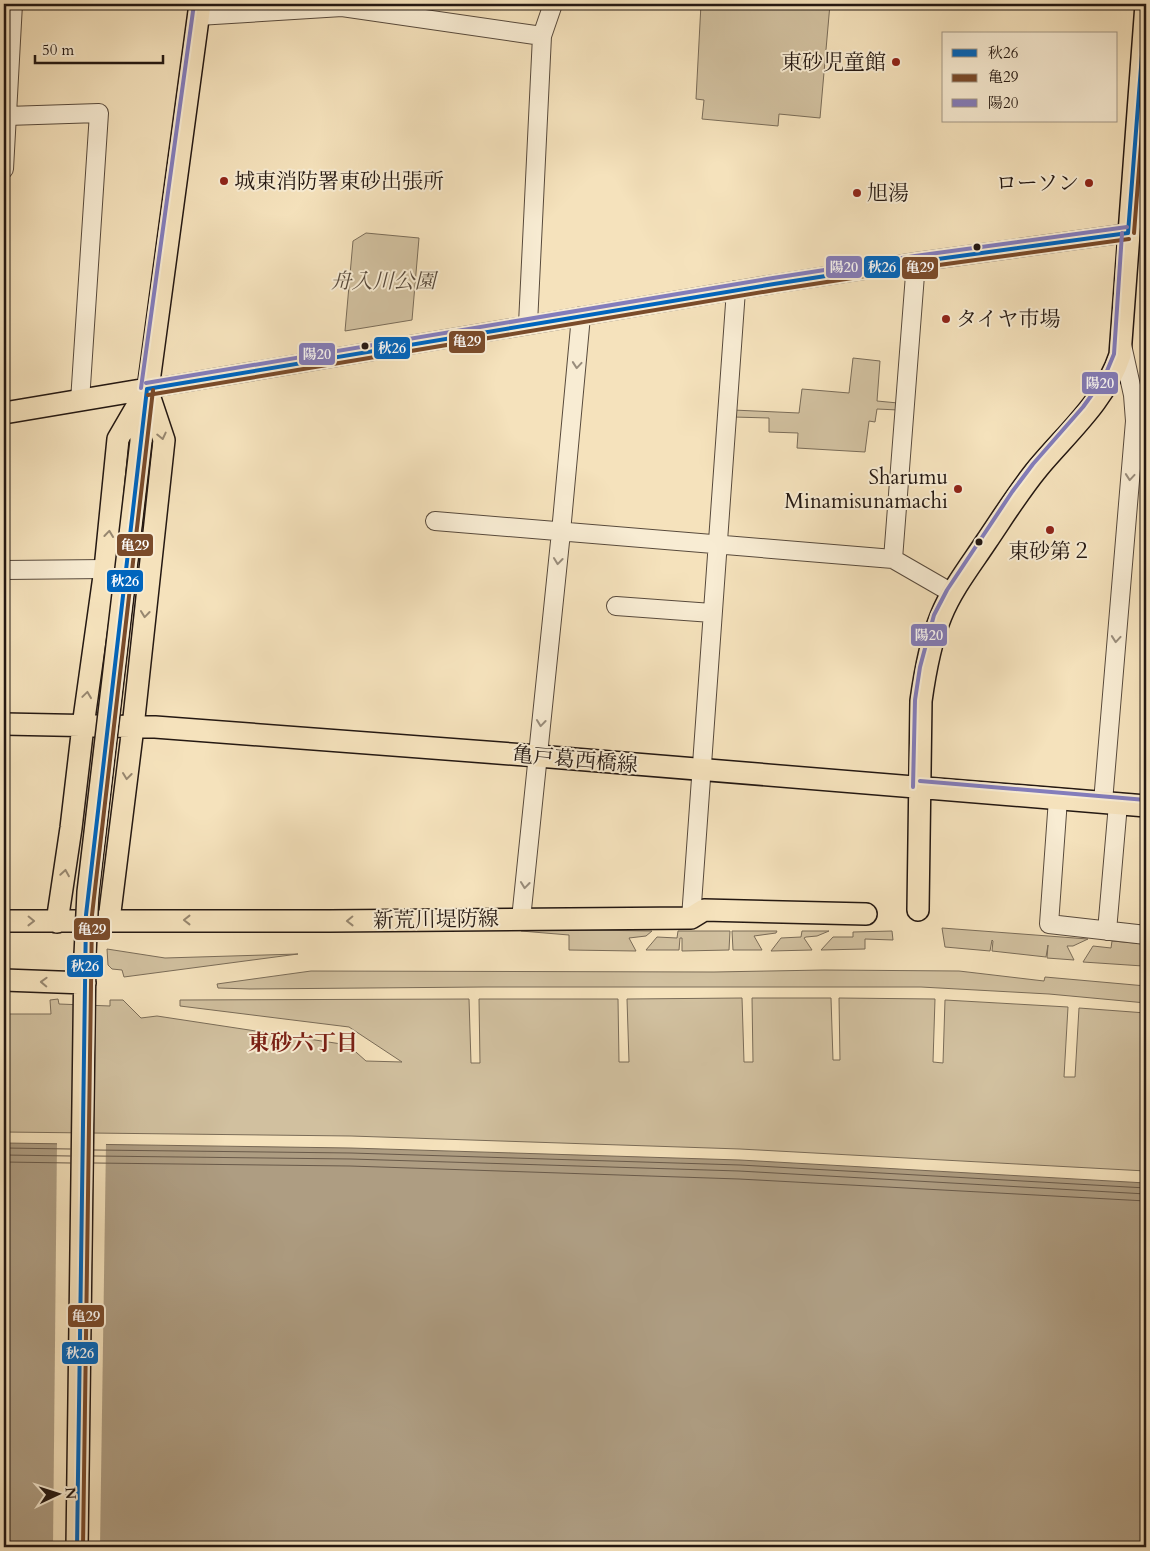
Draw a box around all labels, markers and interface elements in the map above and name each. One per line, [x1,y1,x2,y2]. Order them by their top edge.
scale bar [35,32,162,64]
legend [942,32,1118,122]
text: 50 m [42,40,74,60]
text: 秋26 [988,43,1019,63]
place label: 東砂児童館 [781,48,886,77]
marker: 東砂児童館 [890,56,902,68]
text: 亀29 [988,67,1019,87]
text: 陽20 [988,93,1019,113]
place label: 城東消防署東砂出張所 [234,167,444,196]
place label: ローソン [996,169,1079,198]
marker: 城東消防署東砂出張所 [218,175,230,187]
marker: ローソン [1083,177,1095,189]
place label: 旭湯 [867,179,909,208]
marker: 旭湯 [851,187,863,199]
unlabelled marker [972,242,982,252]
line badge: 陽20 [825,255,863,279]
line badge: 秋26 [863,255,901,279]
line badge: 亀29 [901,256,939,280]
text: 陽20 [830,258,858,277]
text: 秋26 [868,258,896,277]
text: 亀29 [906,258,934,277]
park label: 舟入川公園 [331,267,438,296]
place label: タイヤ市場 [956,305,1061,334]
marker: タイヤ市場 [940,313,952,325]
line badge: 亀29 [448,330,486,354]
text: 亀29 [453,332,481,351]
line badge: 秋26 [373,336,411,360]
text: 秋26 [378,339,406,358]
unlabelled marker [360,341,370,351]
line badge: 陽20 [298,342,336,366]
text: 陽20 [303,345,331,364]
one-way arrow [571,361,582,369]
line badge: 陽20 [1081,371,1119,395]
text: 陽20 [1086,374,1114,393]
one-way arrow [156,431,167,440]
place label: Sharumu Minamisunamachi [784,463,948,516]
one-way arrow [1125,473,1136,481]
marker: Sharumu Minamisunamachi [952,483,964,495]
marker: 東砂第２ [1044,524,1056,536]
one-way arrow [103,529,114,537]
line badge: 亀29 [116,533,154,557]
text: 亀29 [121,536,149,555]
unlabelled marker [974,537,984,547]
place label: 東砂第２ [1008,537,1092,566]
one-way arrow [553,558,564,566]
line badge: 秋26 [106,569,144,593]
text: 秋26 [111,572,139,591]
one-way arrow [140,611,151,619]
line badge: 陽20 [910,623,948,647]
text: 陽20 [915,626,943,645]
one-way arrow [1111,635,1122,643]
one-way arrow [82,690,92,699]
one-way arrow [536,719,547,727]
street label: 亀戸葛西橋線 [511,740,639,780]
one-way arrow [122,772,133,780]
one-way arrow [59,869,69,878]
one-way arrow [519,881,530,889]
street label: 新荒川堤防線 [373,904,499,936]
one-way arrow [183,915,190,925]
one-way arrow [345,915,353,926]
one-way arrow [27,916,35,926]
line badge: 亀29 [73,917,111,941]
text: 亀29 [78,920,106,939]
line badge: 秋26 [66,954,104,978]
text: 秋26 [71,957,99,976]
one-way arrow [40,977,48,987]
district label: 東砂六丁目 [248,1028,358,1058]
line badge: 亀29 [67,1304,105,1328]
text: 亀29 [72,1307,100,1326]
line badge: 秋26 [61,1341,99,1365]
text: 秋26 [66,1344,94,1363]
north arrow [32,1468,82,1518]
text: N [61,1486,80,1500]

